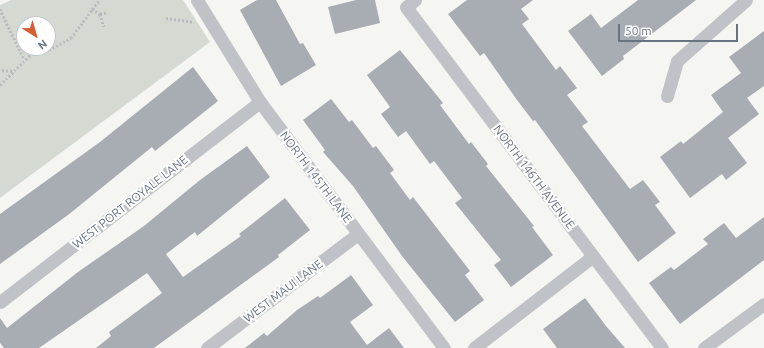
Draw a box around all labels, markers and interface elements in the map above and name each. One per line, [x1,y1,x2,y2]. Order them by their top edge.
north arrow [16,16,56,56]
scale bar [620,16,740,42]
text: 50 m [625,24,652,37]
text: N [36,38,50,52]
street label: NORTH 146TH AVENUE [490,122,578,232]
street label: NORTH 145TH LANE [277,128,355,226]
street label: WEST PORT ROYALE LANE [69,153,191,251]
street label: WEST MAUI LANE [241,257,325,325]

